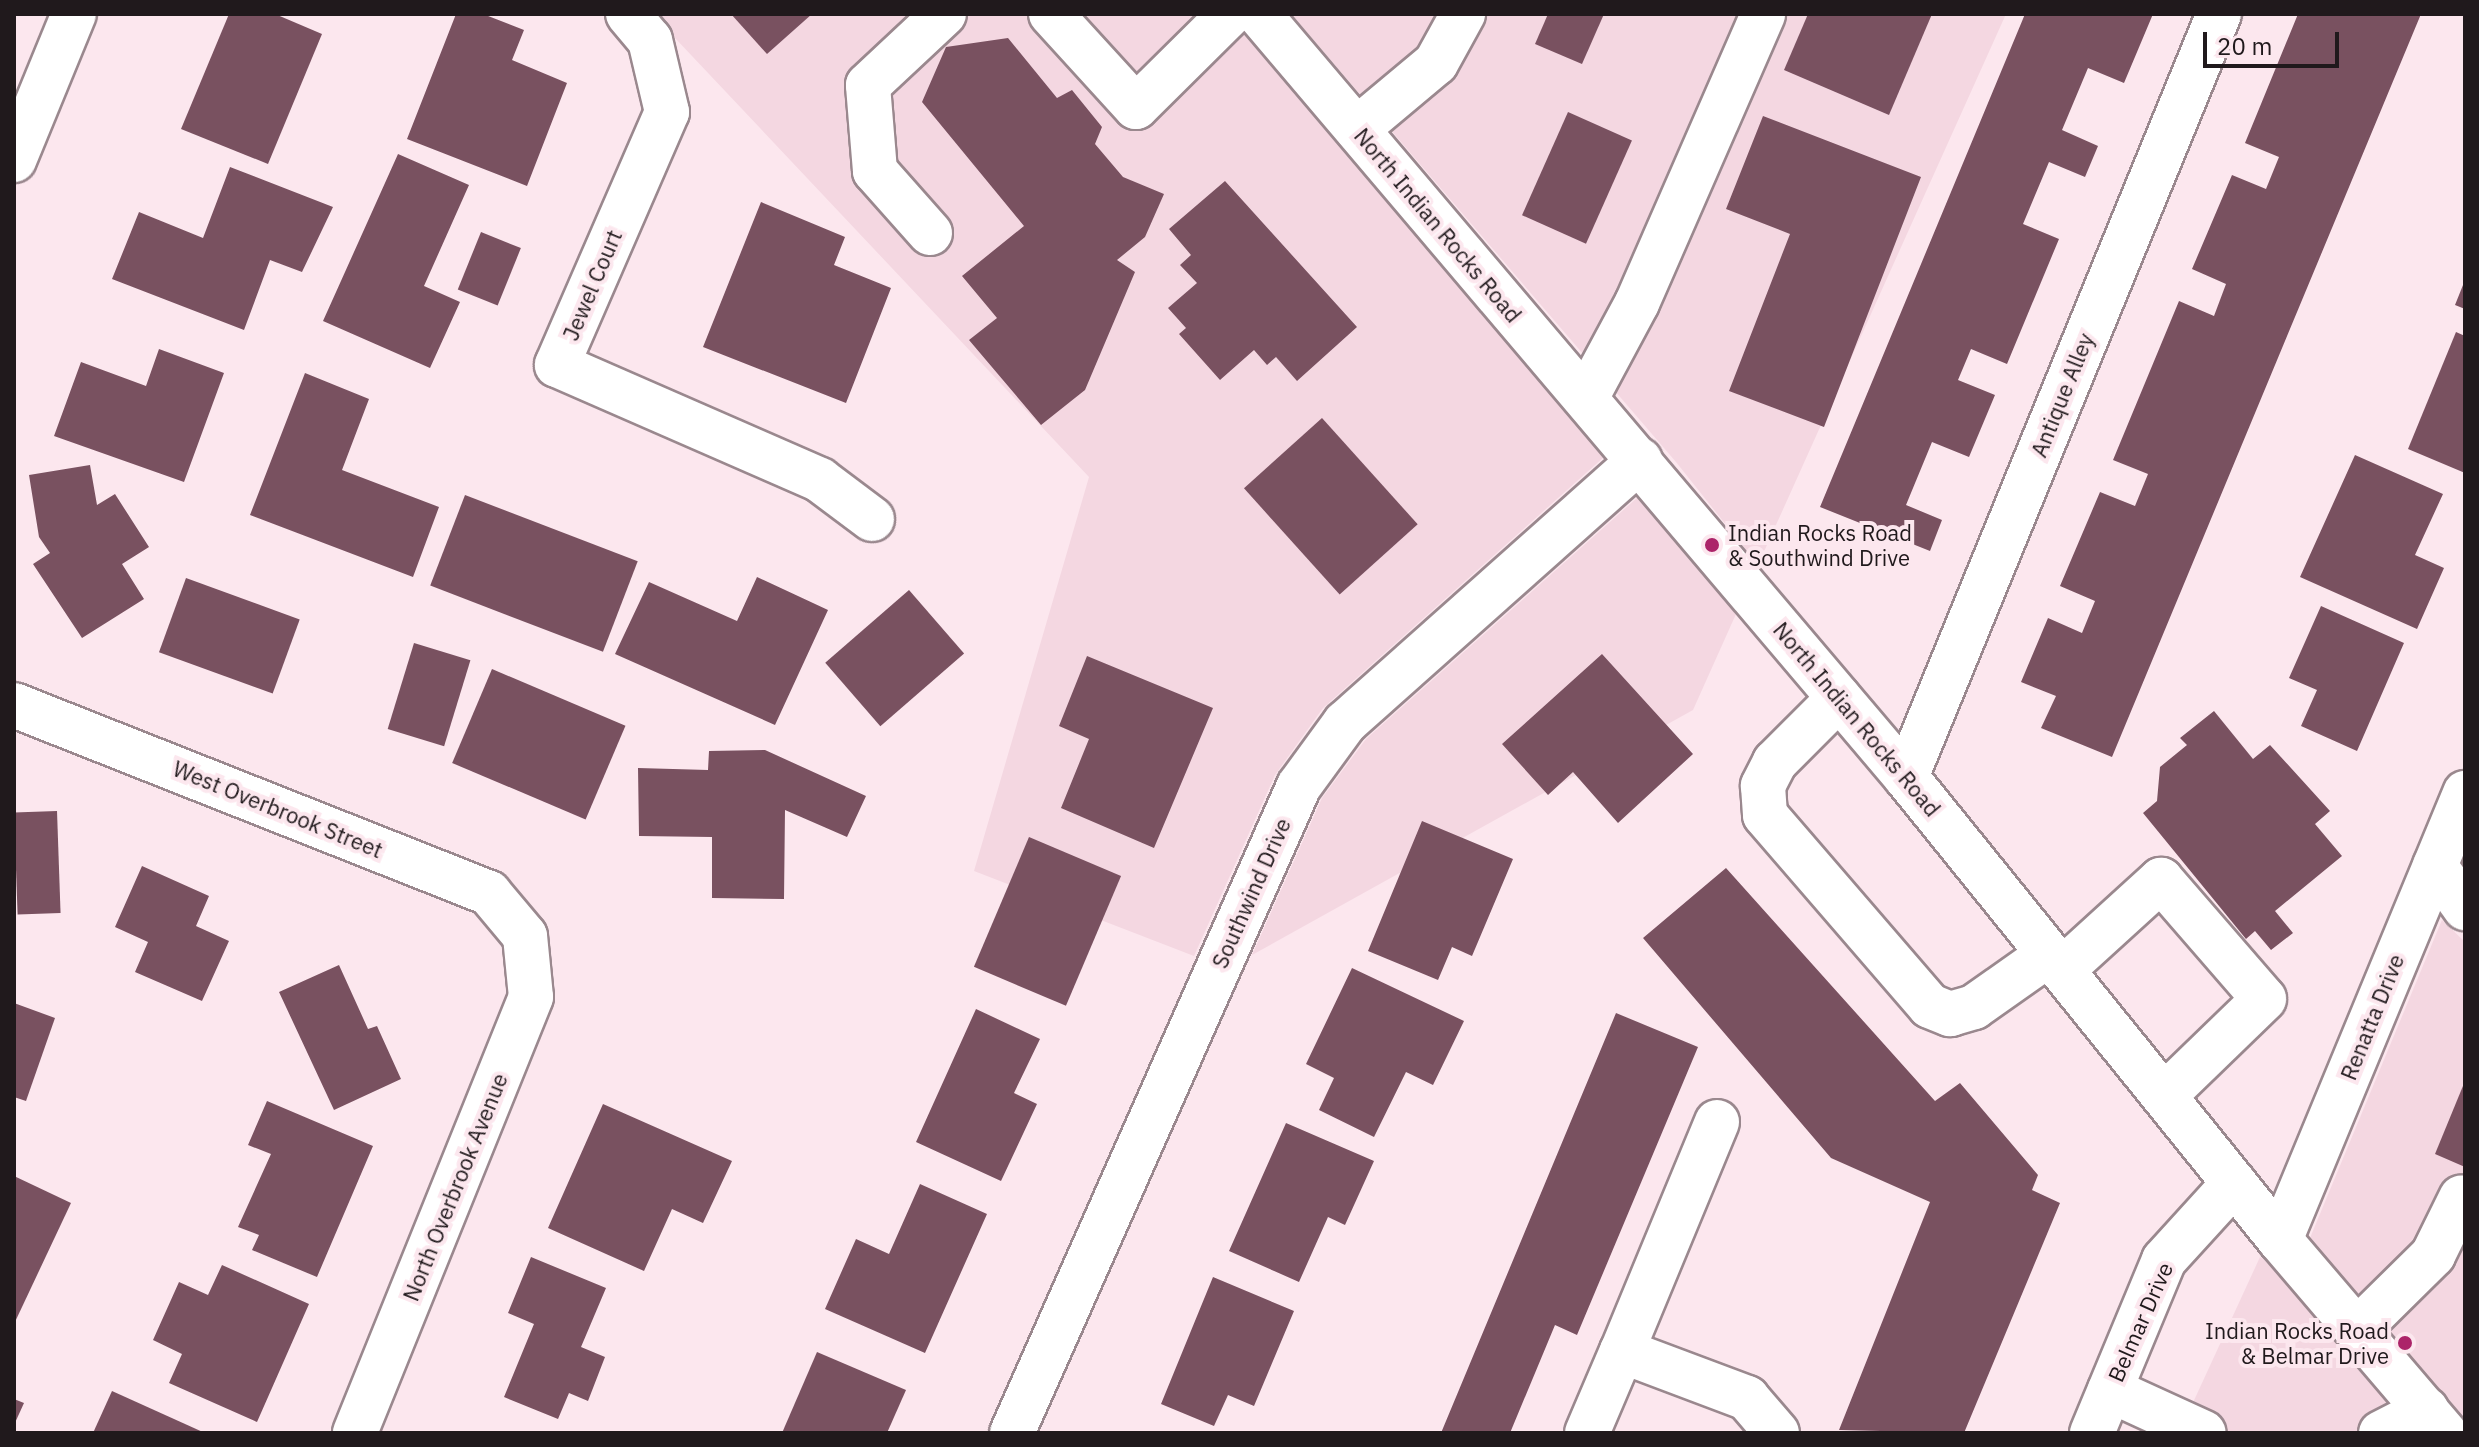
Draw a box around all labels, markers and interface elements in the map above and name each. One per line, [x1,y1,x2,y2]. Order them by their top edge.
scale bar [2207,16,2343,66]
text: 20 m [2217,30,2272,62]
street label: North Indian Rocks Road [1349,123,1527,327]
street label: Jewel Court [557,226,627,344]
street label: Antique Alley [2025,329,2099,461]
place label: Indian Rocks Road & Southwind Drive [1728,519,1912,570]
marker: Indian Rocks Road & Southwind Drive [1703,536,1721,554]
street label: North Indian Rocks Road [1768,617,1946,821]
street label: West Overbrook Street [169,755,387,863]
street label: Southwind Drive [1206,814,1296,972]
street label: Renatta Drive [2335,950,2409,1084]
street label: North Overbrook Avenue [397,1069,513,1305]
street label: Belmar Drive [2102,1258,2178,1386]
place label: Indian Rocks Road & Belmar Drive [2205,1317,2389,1368]
marker: Indian Rocks Road & Belmar Drive [2396,1334,2414,1352]

